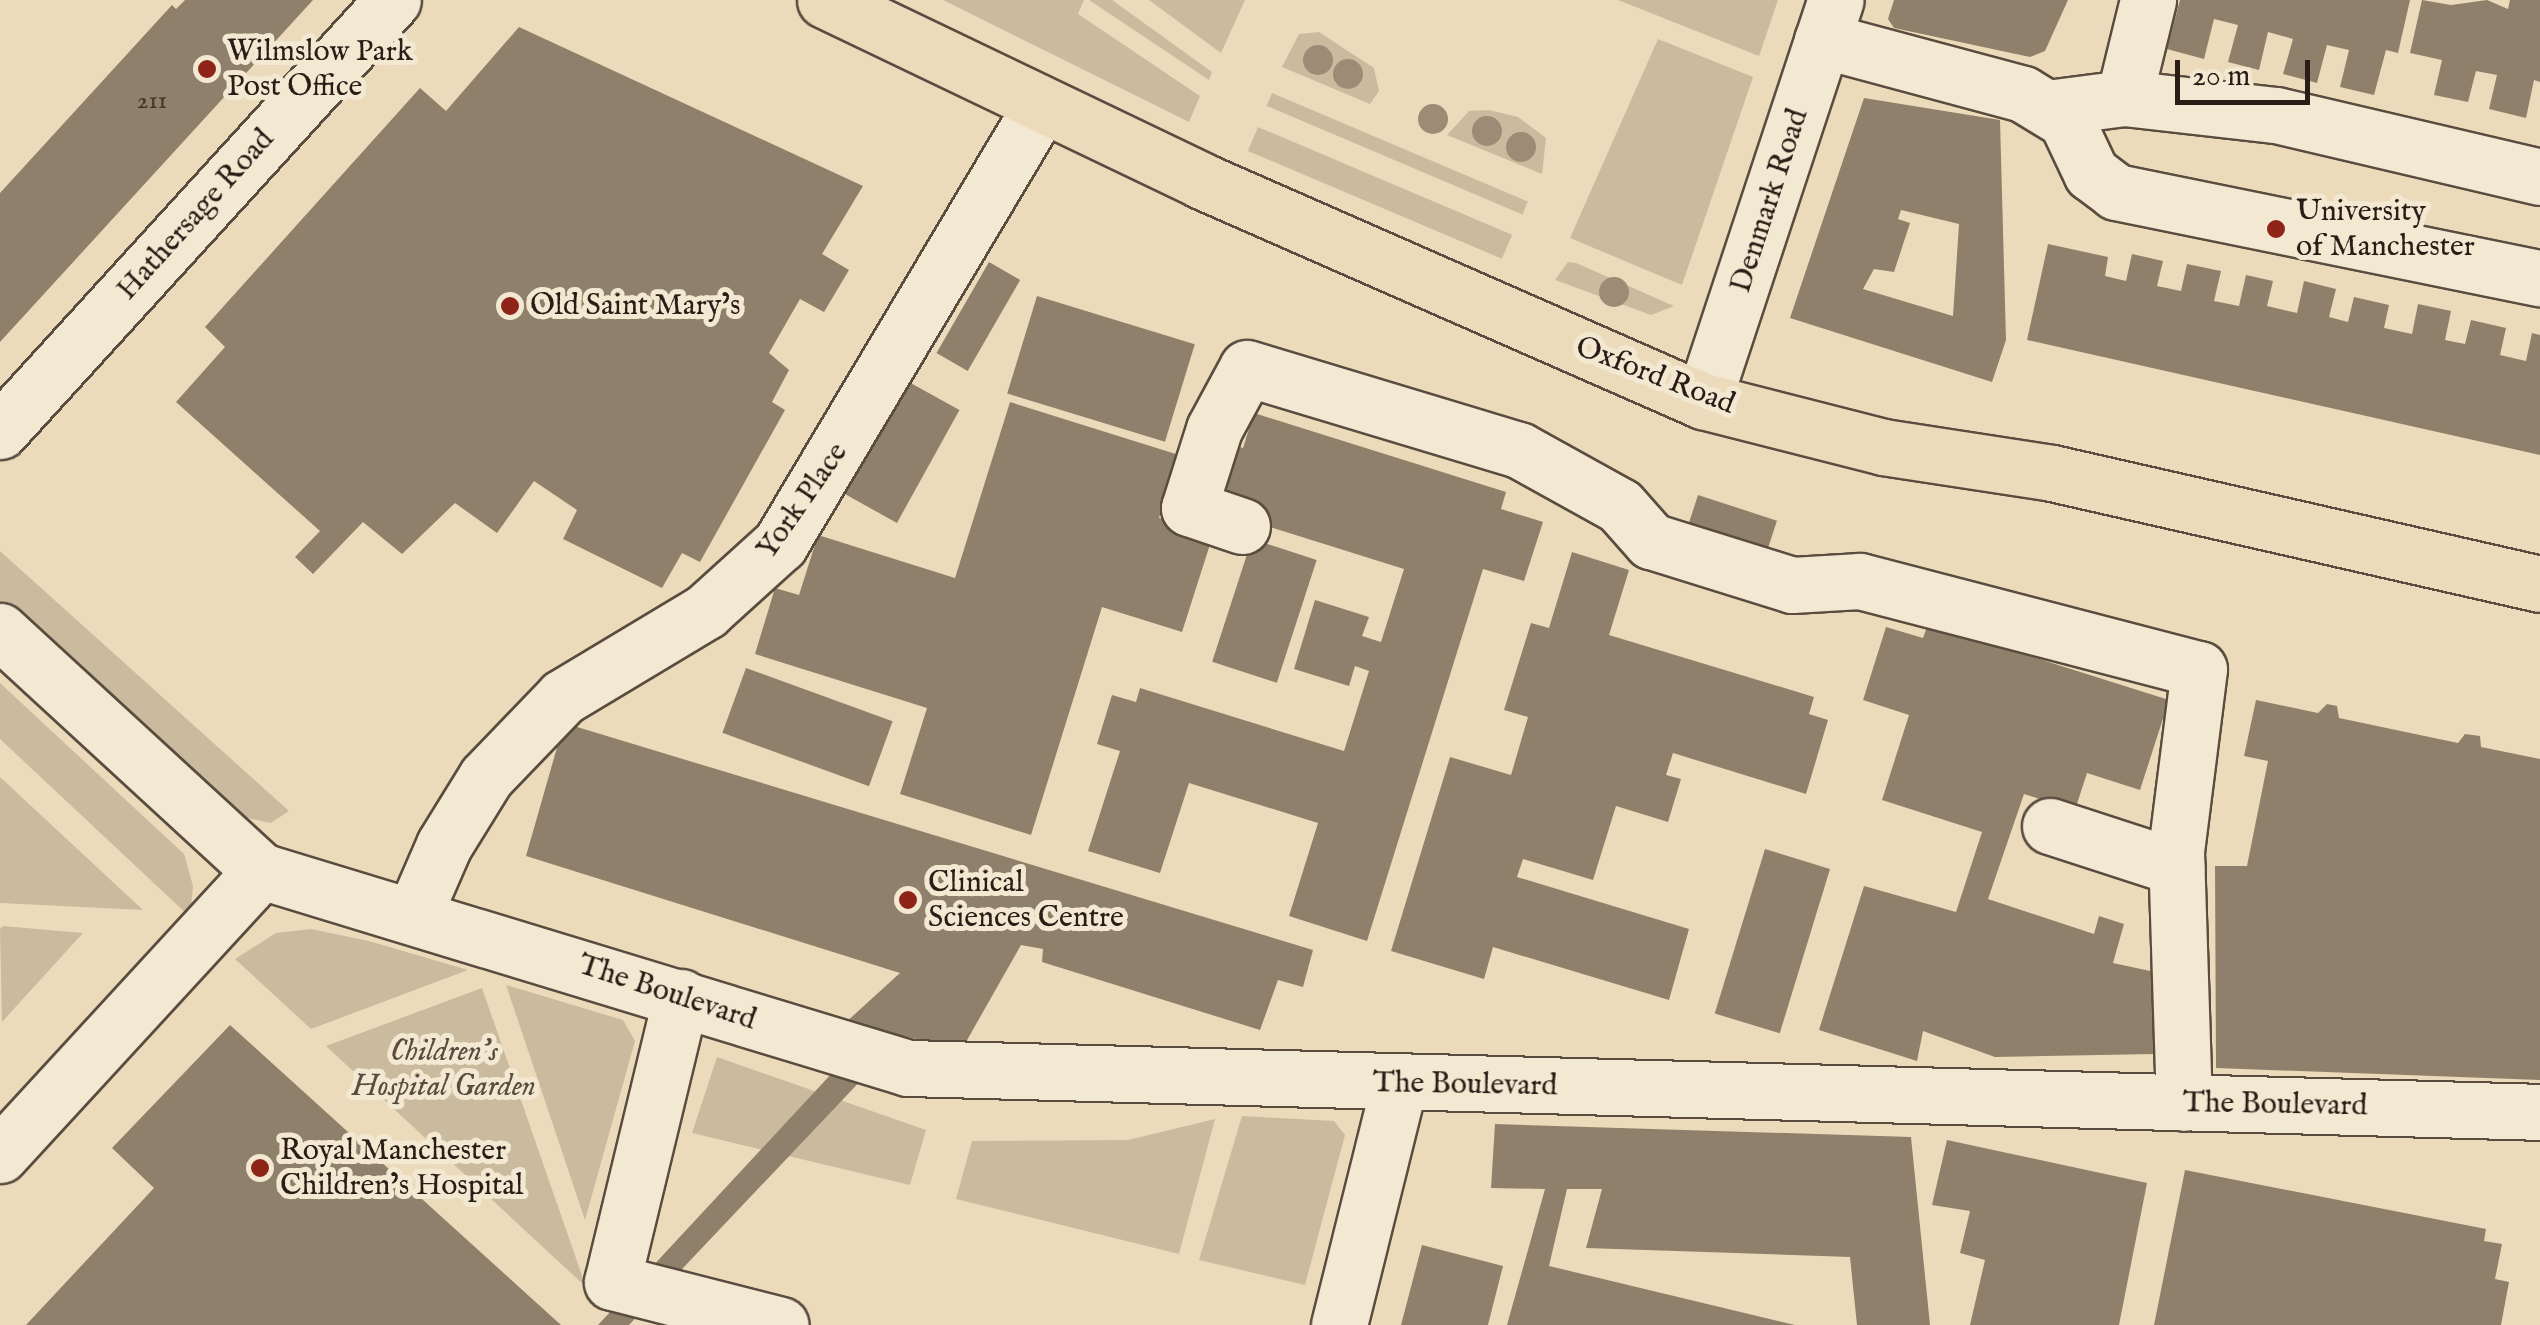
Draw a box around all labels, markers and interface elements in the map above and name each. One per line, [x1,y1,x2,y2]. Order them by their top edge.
place label: Wilmslow Park Post Office [227,34,413,104]
scale bar [2180,40,2315,102]
marker: Wilmslow Park Post Office [196,58,218,80]
text: 20 m [2192,58,2251,96]
house number: 211 [137,86,167,116]
street label: Denmark Road [1723,104,1817,298]
street label: Hathersage Road [110,122,282,308]
place label: University of Manchester [2296,194,2475,264]
marker: University of Manchester [2265,218,2287,240]
place label: Old Saint Mary’s [530,288,741,324]
marker: Old Saint Mary’s [499,295,521,317]
street label: Oxford Road [1570,329,1740,423]
street label: York Place [750,436,856,566]
place label: Clinical Sciences Centre [928,865,1124,936]
marker: Clinical Sciences Centre [897,889,919,911]
street label: The Boulevard [574,947,760,1039]
park label: Children's Hospital Garden [352,1034,536,1104]
street label: The Boulevard [1372,1065,1558,1105]
street label: The Boulevard [2182,1085,2368,1125]
place label: Royal Manchester Children’s Hospital [280,1133,523,1204]
marker: Royal Manchester Children’s Hospital [249,1157,271,1179]

